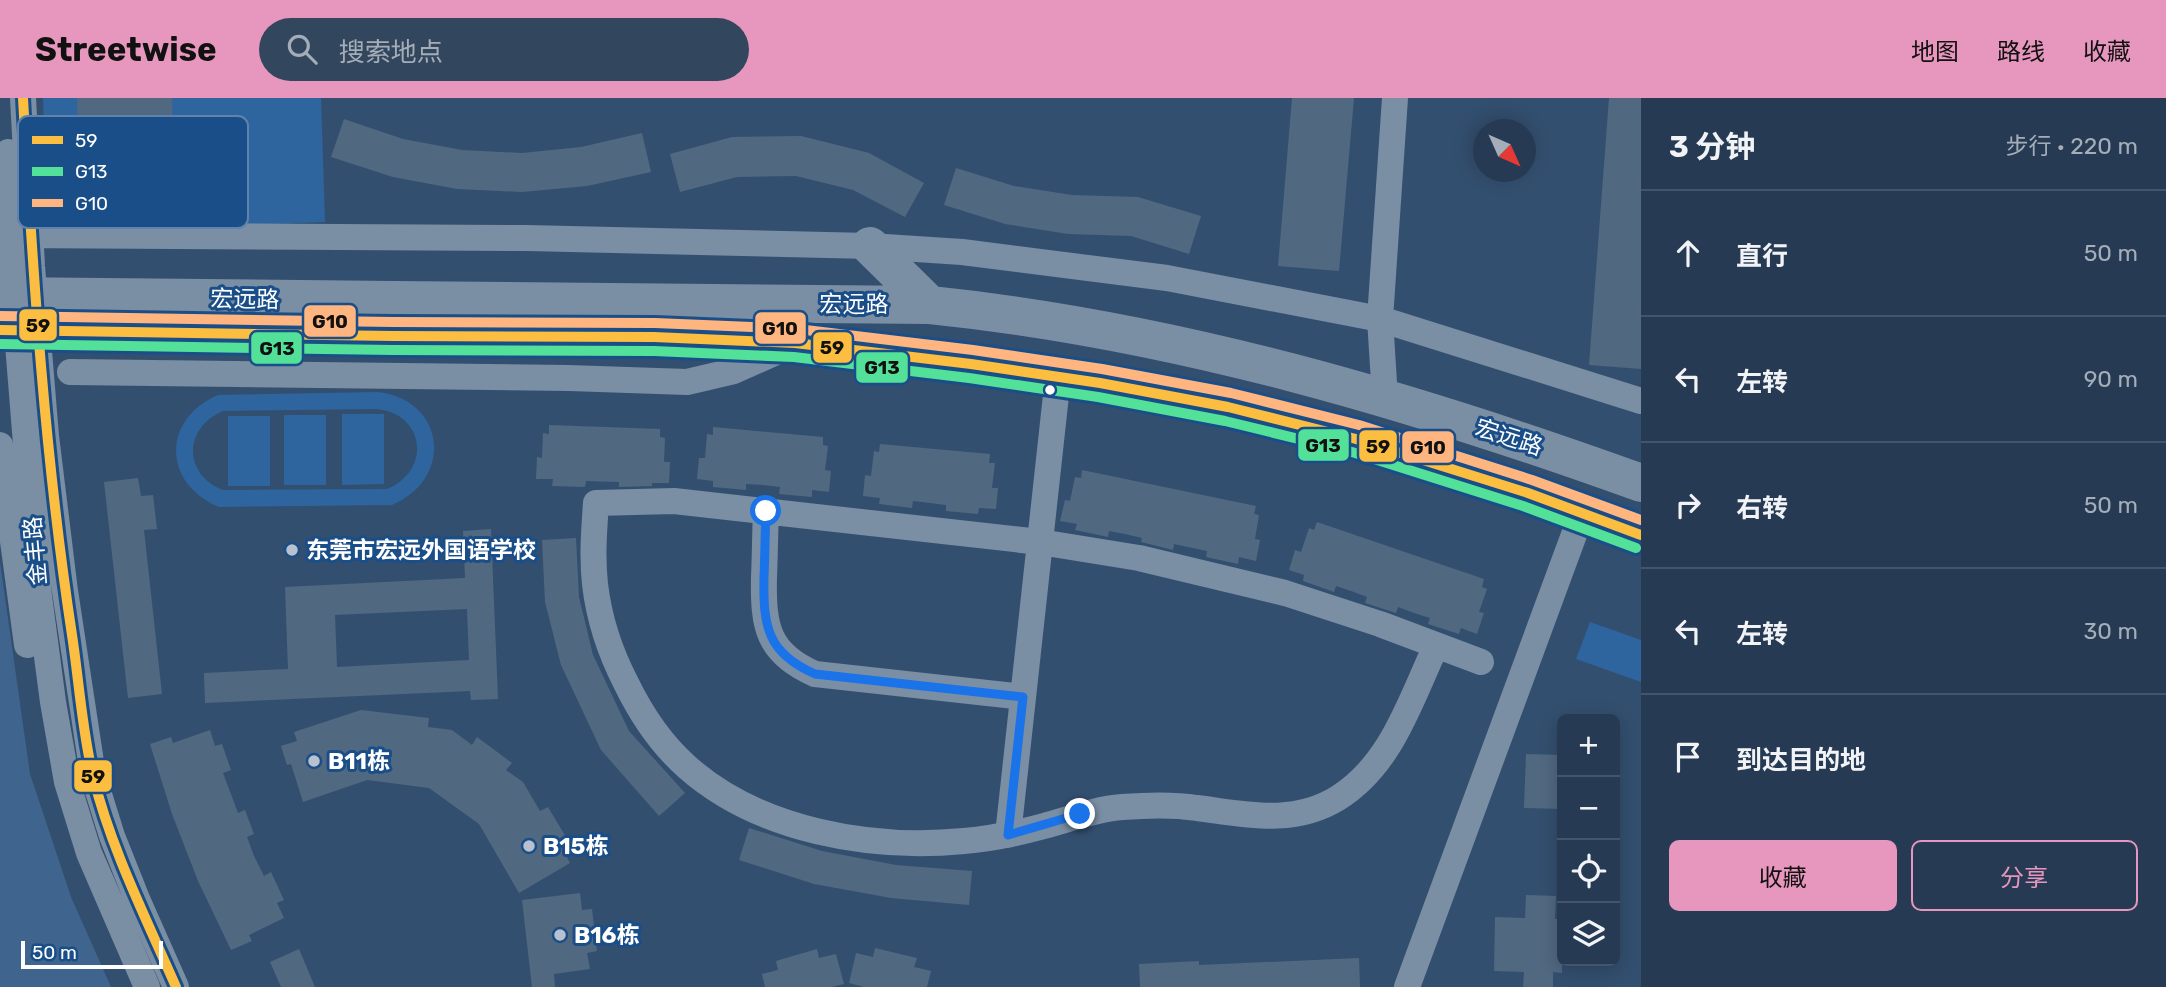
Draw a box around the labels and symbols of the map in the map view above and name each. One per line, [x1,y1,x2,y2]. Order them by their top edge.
legend [18,116,248,228]
north arrow [1473,119,1536,182]
text: 59 [75,129,98,152]
text: G13 [75,160,108,183]
text: G10 [75,192,108,215]
street label: 宏远路 [210,284,280,314]
street label: 宏远路 [820,290,889,318]
line badge: G10 [303,304,357,338]
line badge: 59 [18,308,58,342]
text: G10 [312,310,348,333]
line badge: G10 [754,311,807,345]
text: 59 [26,314,50,337]
text: G10 [762,317,798,340]
line badge: G13 [250,331,303,365]
line badge: 59 [812,331,853,364]
text: 59 [820,336,844,359]
text: G13 [259,337,295,360]
line badge: G13 [855,351,909,384]
text: G13 [864,356,900,379]
unlabelled marker [1043,383,1057,397]
street label: 宏远路 [1472,413,1546,461]
line badge: G13 [1297,428,1350,462]
line badge: 59 [1358,429,1398,463]
line badge: G10 [1401,430,1455,464]
text: G13 [1305,434,1341,457]
text: 59 [1366,435,1390,458]
text: G10 [1410,436,1446,459]
route start [750,495,781,526]
street label: 金丰路 [18,515,52,587]
place label: 东莞市宏远外国语学校 [306,536,536,564]
marker: 东莞市宏远外国语学校 [284,542,300,558]
place label: B11栋 [328,747,390,775]
marker: B11栋 [306,753,322,769]
line badge: 59 [73,759,113,793]
text: 59 [81,765,105,788]
route end [1064,798,1095,829]
place label: B15栋 [543,832,608,860]
marker: B15栋 [521,838,537,854]
place label: B16栋 [574,921,640,949]
marker: B16栋 [552,927,568,943]
scale bar [21,938,163,970]

